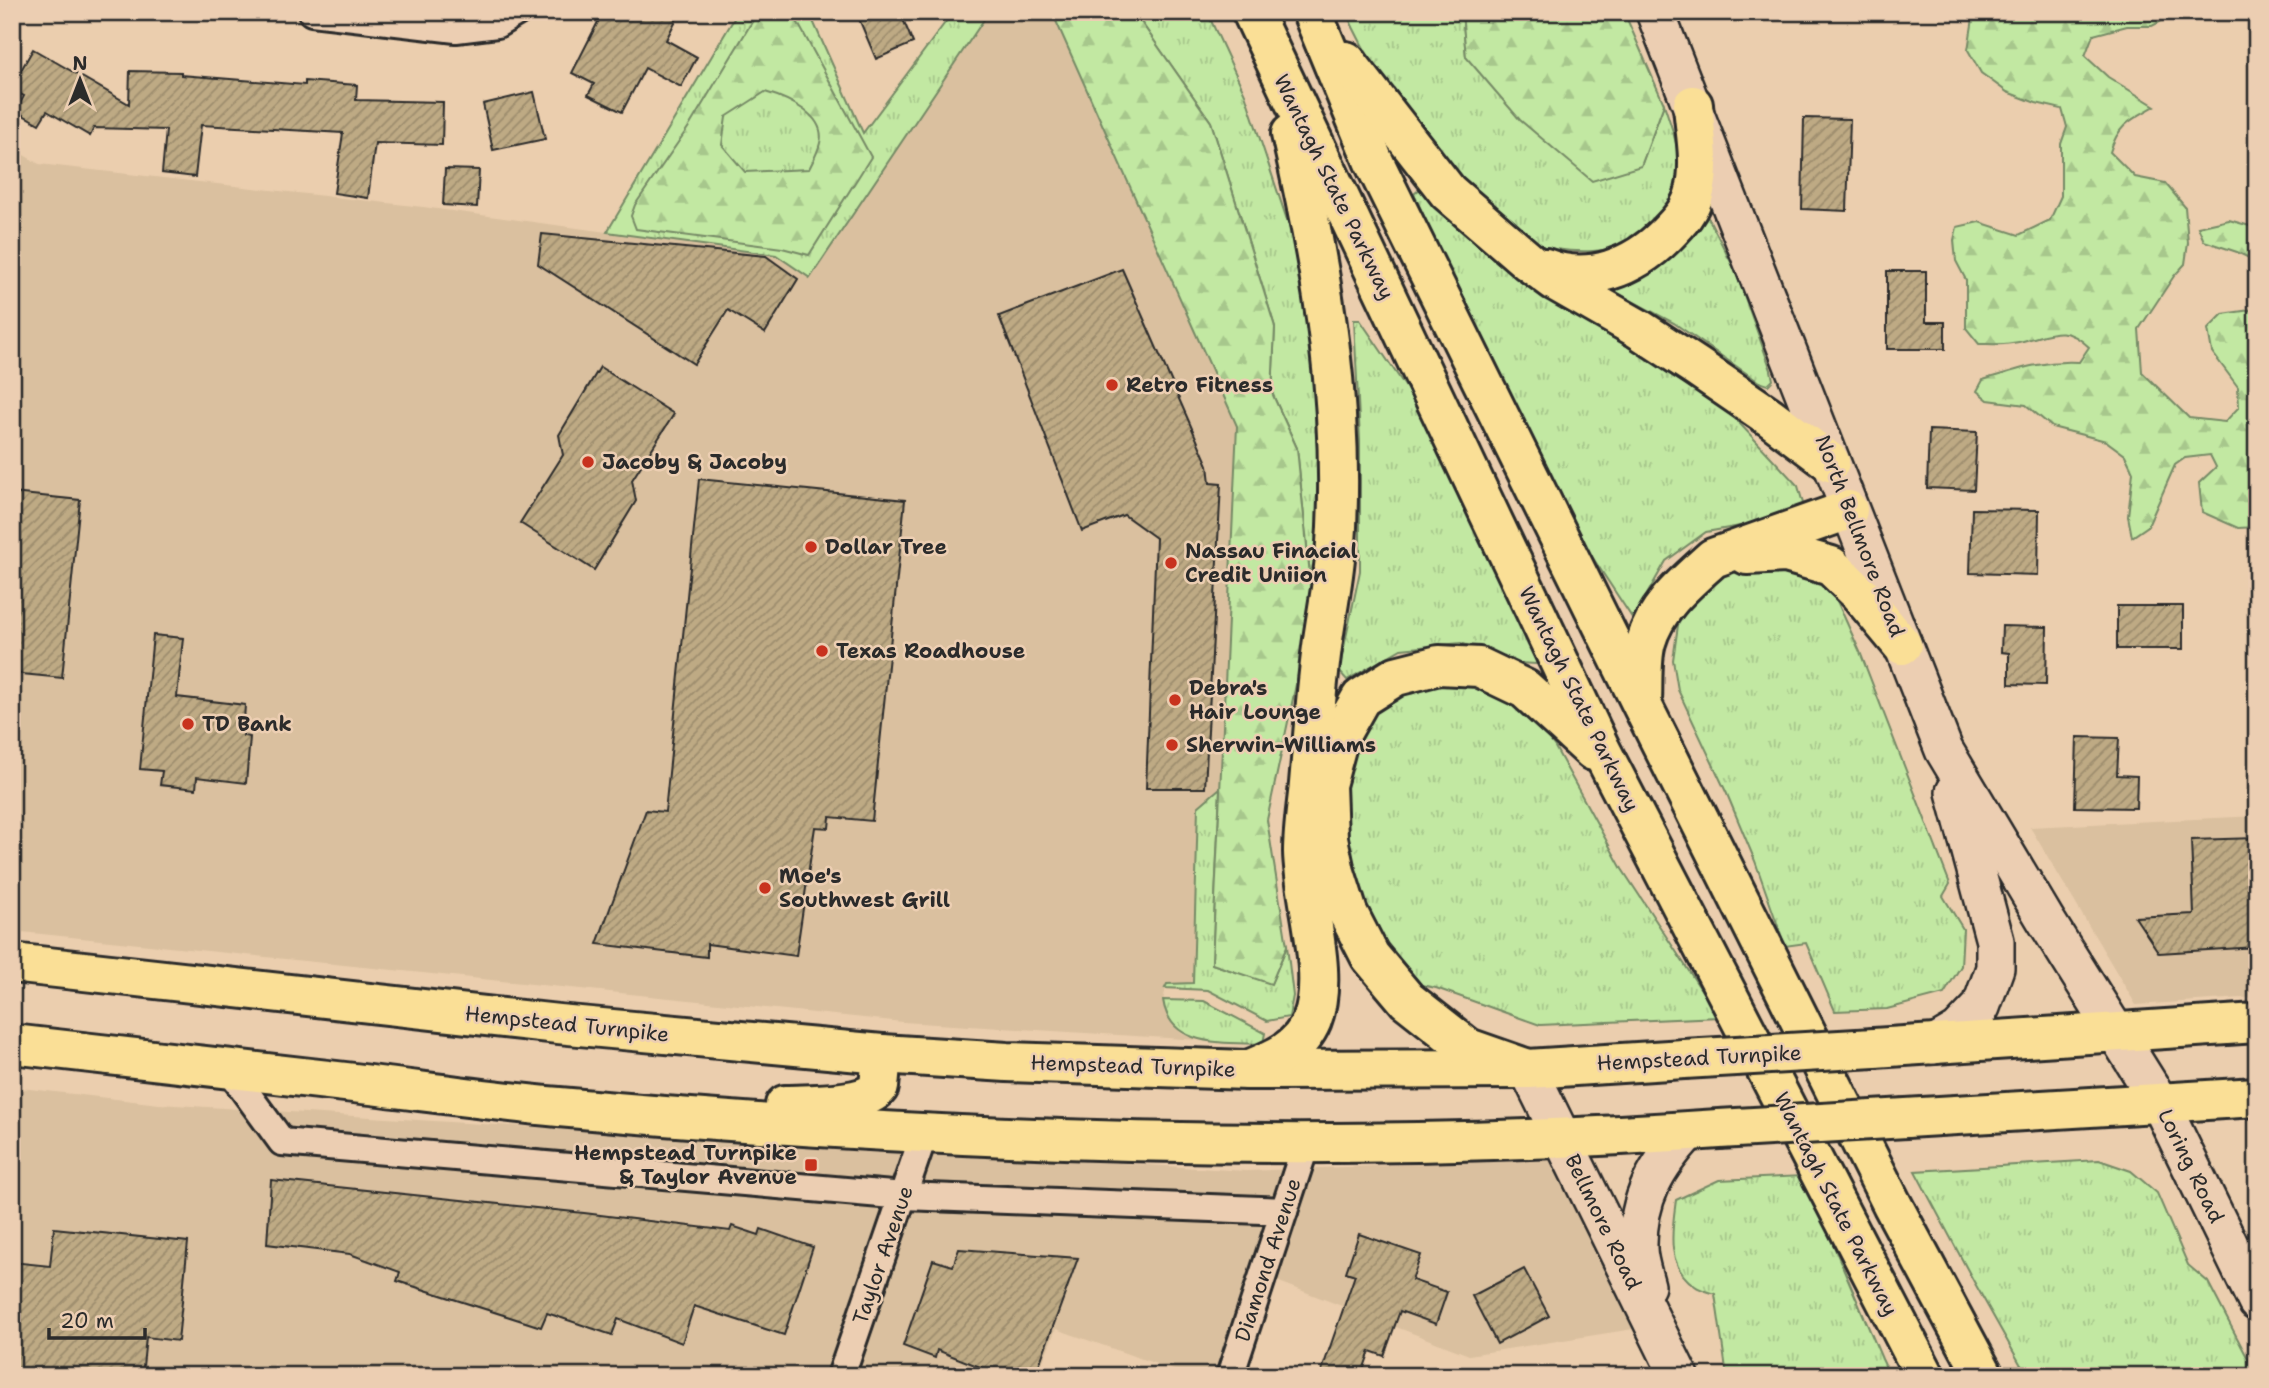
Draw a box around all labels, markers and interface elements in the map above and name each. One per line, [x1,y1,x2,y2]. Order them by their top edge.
north arrow [46,46,116,116]
text: N [72,51,88,76]
street label: Wantagh State Parkway [1267,70,1401,304]
place label: Retro Fitness [1126,371,1273,399]
marker: Retro Fitness [1104,377,1120,393]
street label: North Bellmore Road [1809,431,1911,641]
place label: Jacoby & Jacoby [602,448,787,476]
marker: Jacoby & Jacoby [580,454,596,470]
place label: Dollar Tree [825,533,947,561]
place label: Nassau Finacial Credit Uniion [1185,537,1358,589]
marker: Dollar Tree [803,539,819,555]
marker: Nassau Finacial Credit Uniion [1163,555,1179,571]
street label: Wantagh State Parkway [1512,582,1646,816]
place label: Texas Roadhouse [836,637,1025,665]
marker: Texas Roadhouse [814,643,830,659]
place label: Debra's Hair Lounge [1189,674,1321,726]
marker: Debra's Hair Lounge [1167,692,1183,708]
place label: TD Bank [202,710,292,738]
marker: TD Bank [180,716,196,732]
place label: Sherwin-Williams [1186,731,1376,759]
marker: Sherwin-Williams [1164,737,1180,753]
place label: Moe's Southwest Grill [779,862,950,914]
marker: Moe's Southwest Grill [757,880,773,896]
street label: Hempstead Turnpike [463,999,671,1049]
street label: Hempstead Turnpike [1596,1039,1802,1077]
street label: Hempstead Turnpike [1030,1048,1236,1084]
street label: Wantagh State Parkway [1767,1087,1905,1321]
street label: Loring Road [2151,1104,2231,1228]
place label: Hempstead Turnpike & Taylor Avenue [574,1139,797,1191]
street label: Bellmore Road [1558,1150,1648,1294]
marker: Hempstead Turnpike & Taylor Avenue [803,1157,819,1173]
street label: Diamond Avenue [1228,1175,1308,1345]
street label: Taylor Avenue [846,1182,920,1328]
scale bar [49,1297,145,1341]
text: 20 m [60,1307,114,1335]

